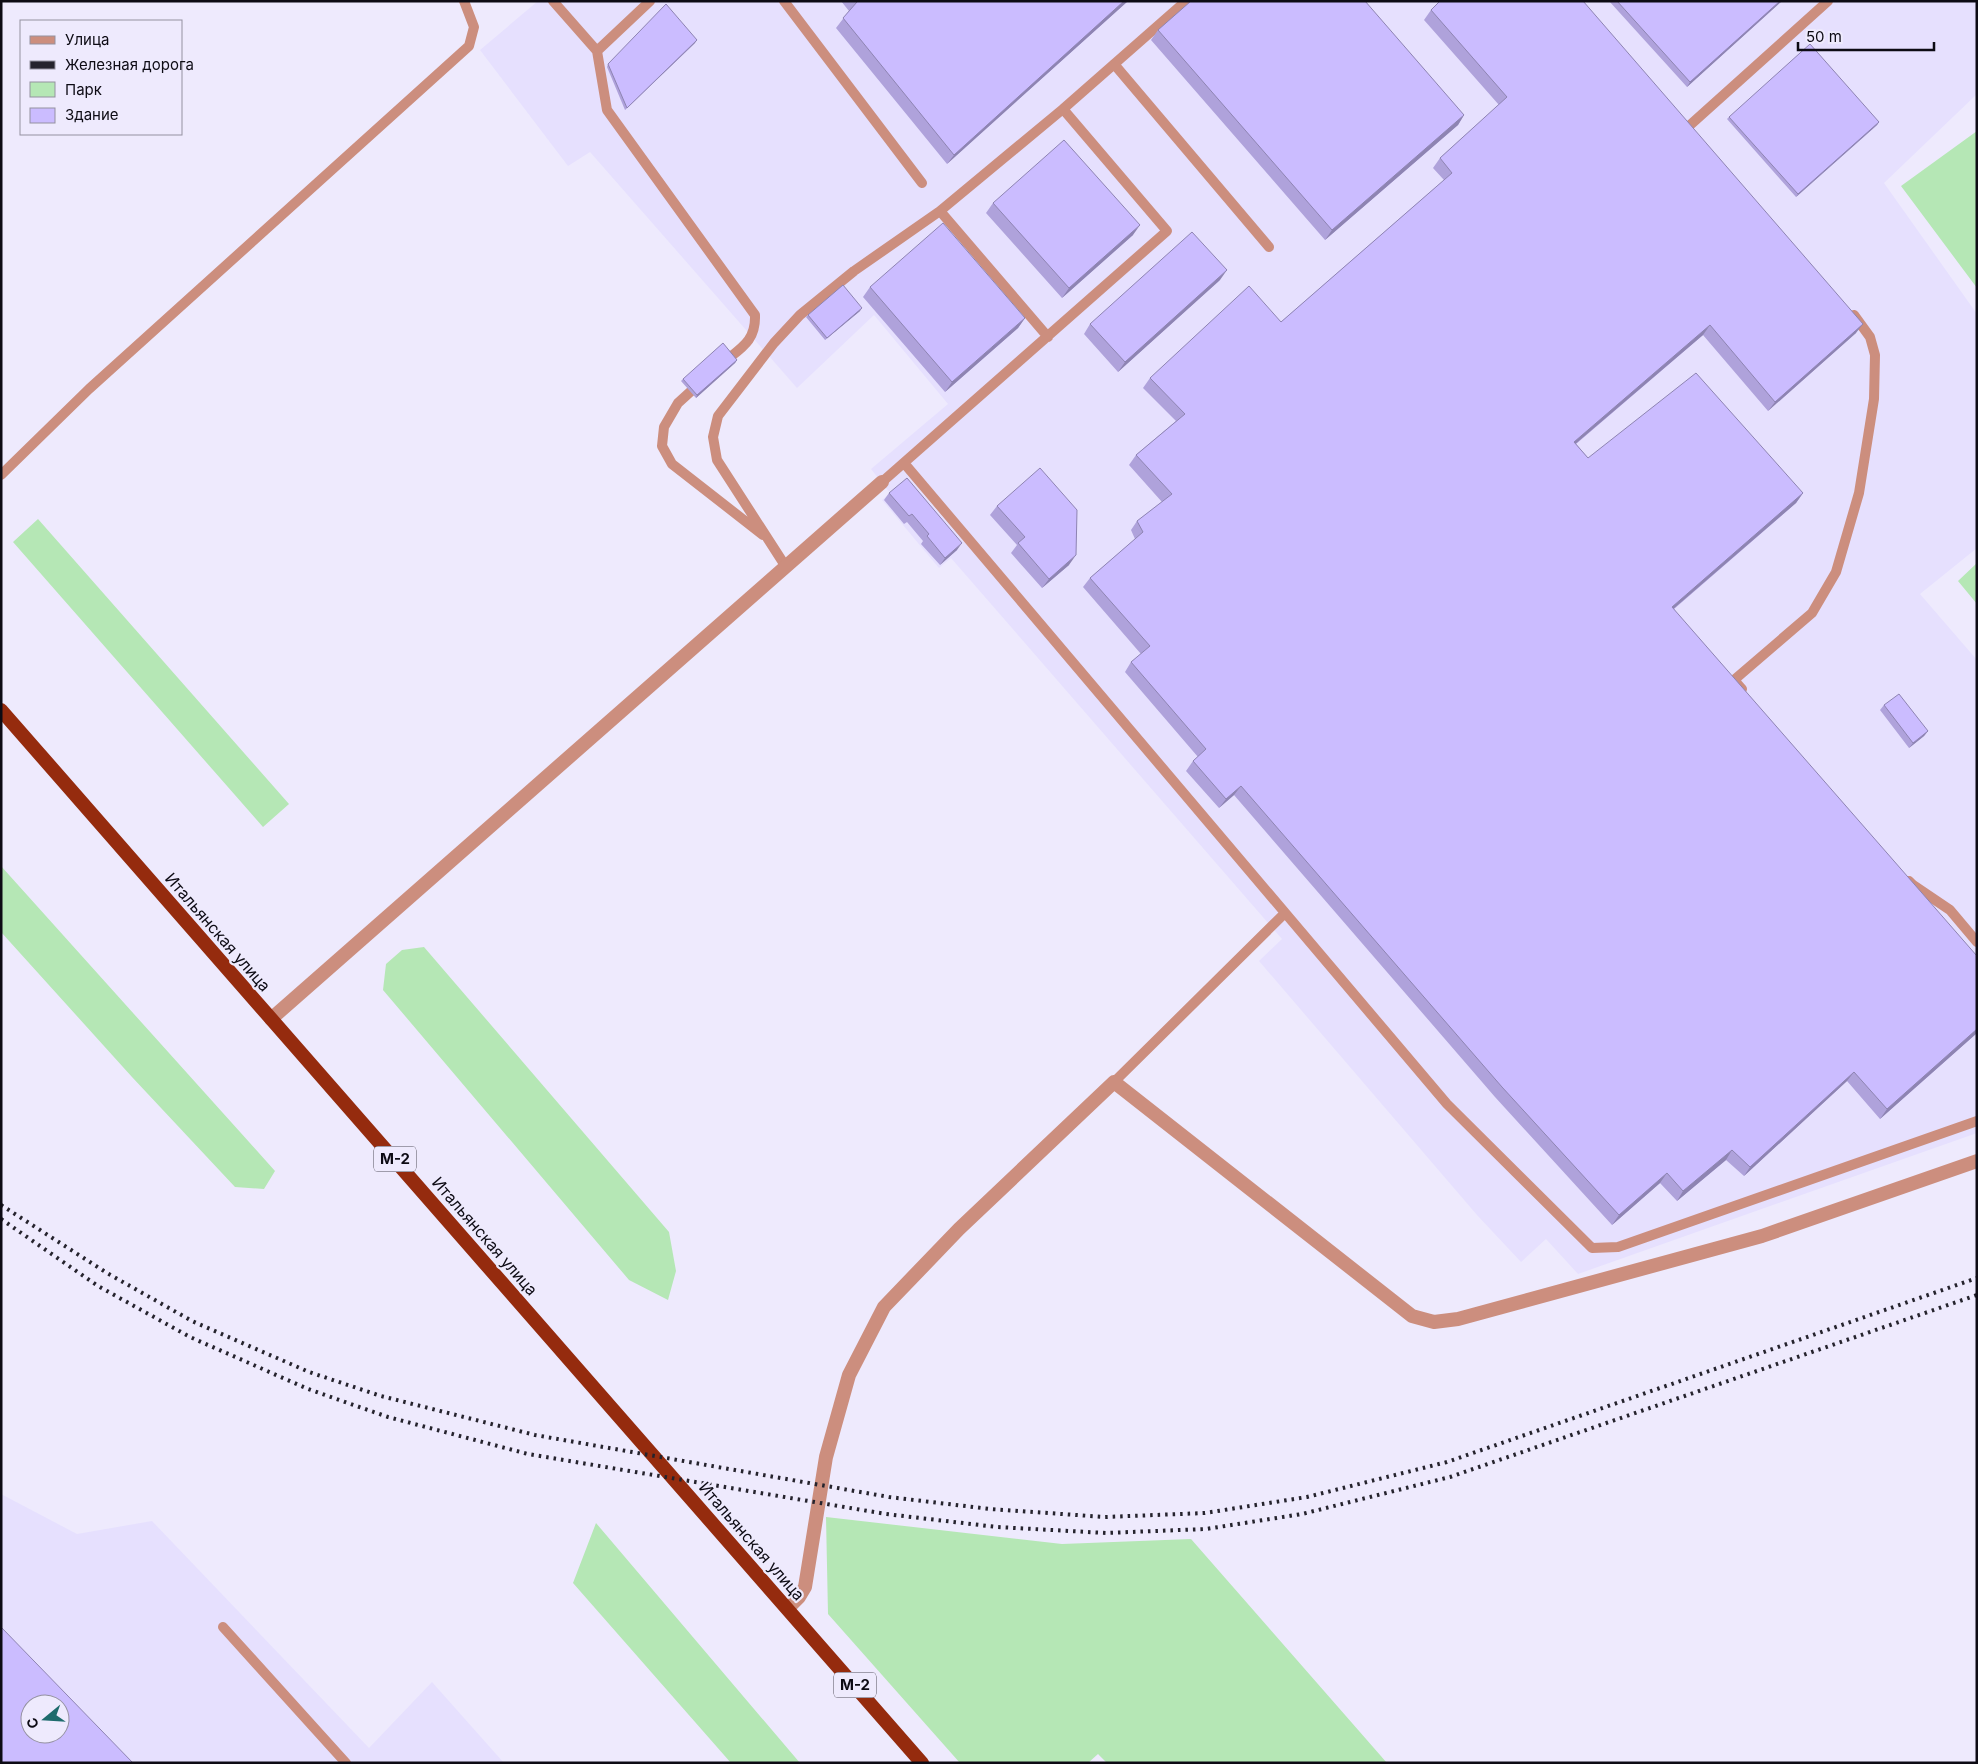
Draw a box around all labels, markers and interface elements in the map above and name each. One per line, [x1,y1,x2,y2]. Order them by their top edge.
legend [20,20,182,135]
scale bar [1798,20,1934,52]
text: 50 m [1806,27,1842,46]
text: Улица [65,30,109,49]
text: Железная дорога [65,55,194,74]
text: Парк [65,80,102,99]
text: Здание [65,105,119,124]
street label: Итальянская улица [161,869,275,995]
road number: М-2 [374,1146,416,1172]
street label: Итальянская улица [428,1173,542,1299]
street label: Итальянская улица [695,1478,809,1604]
road number: М-2 [834,1672,876,1698]
north arrow [20,1694,70,1744]
text: С [22,1716,42,1731]

